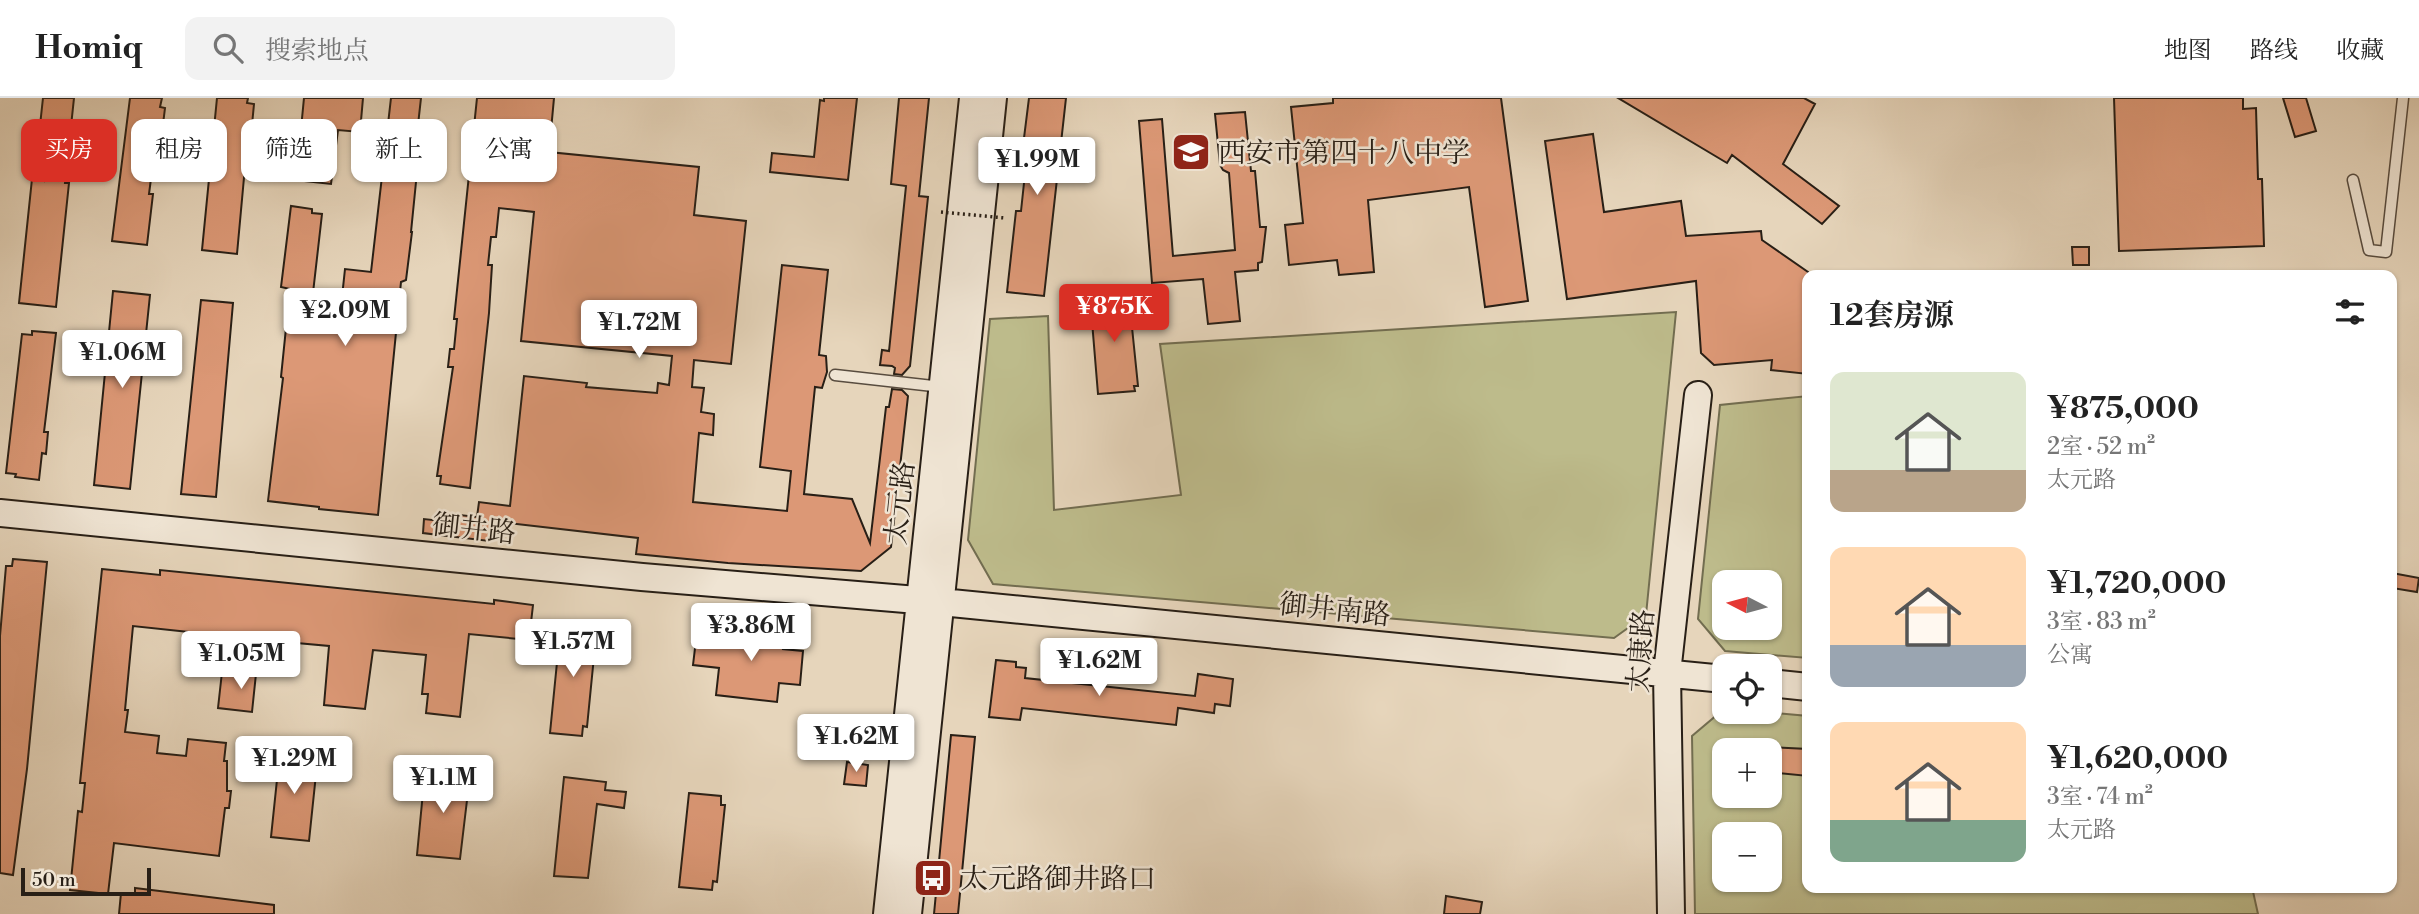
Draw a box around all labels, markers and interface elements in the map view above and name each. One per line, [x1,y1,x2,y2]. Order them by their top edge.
search box [185,17,675,80]
text: Homiq [35,28,143,69]
icon: search [209,29,247,67]
text: 搜索地点 [265,35,369,67]
text: 地图 [2164,36,2212,66]
text: 路线 [2250,36,2298,66]
text: 收藏 [2336,36,2384,66]
chip: 买房 [21,119,117,182]
chip: 租房 [131,119,227,182]
chip: 筛选 [241,119,337,182]
chip: 新上 [351,119,447,182]
chip: 公寓 [461,119,557,182]
school or university icon: 西安市第四十八中学 [1170,131,1212,173]
place label: 西安市第四十八中学 [1218,136,1470,171]
pin: ¥1.99M [980,138,1094,197]
text: ¥1.99M [994,146,1080,174]
pin: ¥875K [1065,285,1163,344]
pin: ¥2.09M [288,288,402,348]
text: ¥875K [1075,293,1153,321]
icon: filters [2331,293,2369,331]
text: ¥2.09M [300,297,390,325]
text: 12套房源 [1830,297,1954,335]
pin: ¥1.72M [582,300,696,360]
text: ¥1.72M [597,309,681,337]
pin: ¥1.06M [65,330,179,390]
text: ¥1.06M [78,339,166,367]
text: ¥875,000 [2047,390,2199,428]
icon: home [1886,400,1970,484]
text: 2室 · 52 m² [2047,433,2155,461]
street label: 太元路 [879,460,922,547]
text: 太元路 [2047,466,2116,494]
street label: 御井路 [430,508,517,551]
text: ¥1,720,000 [2047,565,2226,603]
north arrow [1712,570,1782,640]
map controls [1712,570,1782,892]
icon: home [1886,575,1970,659]
street label: 御井南路 [1277,587,1392,634]
pin: ¥3.86M [694,603,808,663]
street label: 太康路 [1621,608,1662,694]
text: 3室 · 83 m² [2047,608,2156,636]
text: ¥3.86M [707,612,795,640]
pin: ¥1.57M [516,620,630,679]
text: ¥1.57M [531,628,615,656]
pin: ¥1.05M [184,632,298,691]
pin: ¥1.62M [1042,638,1156,698]
text: ¥1.05M [197,640,285,668]
text: 公寓 [2047,641,2093,669]
text: ¥1.62M [1056,647,1142,675]
button: locate [1712,654,1782,724]
pin: ¥1.62M [799,714,913,774]
text: ¥1.62M [813,723,899,751]
pin: ¥1.29M [237,736,351,796]
button: + [1712,738,1782,808]
text: ¥1,620,000 [2047,740,2228,778]
text: ¥1.29M [251,745,337,773]
icon: home [1886,750,1970,834]
pin: ¥1.1M [394,756,492,815]
text: ¥1.1M [409,764,477,792]
text: 3室 · 74 m² [2047,783,2153,811]
text: 太元路 [2047,816,2116,844]
button: − [1712,822,1782,892]
bus stop icon: 太元路御井路口 [912,857,954,899]
place label: 太元路御井路口 [960,862,1156,897]
scale bar [21,865,150,897]
text: 50 m [32,868,76,892]

